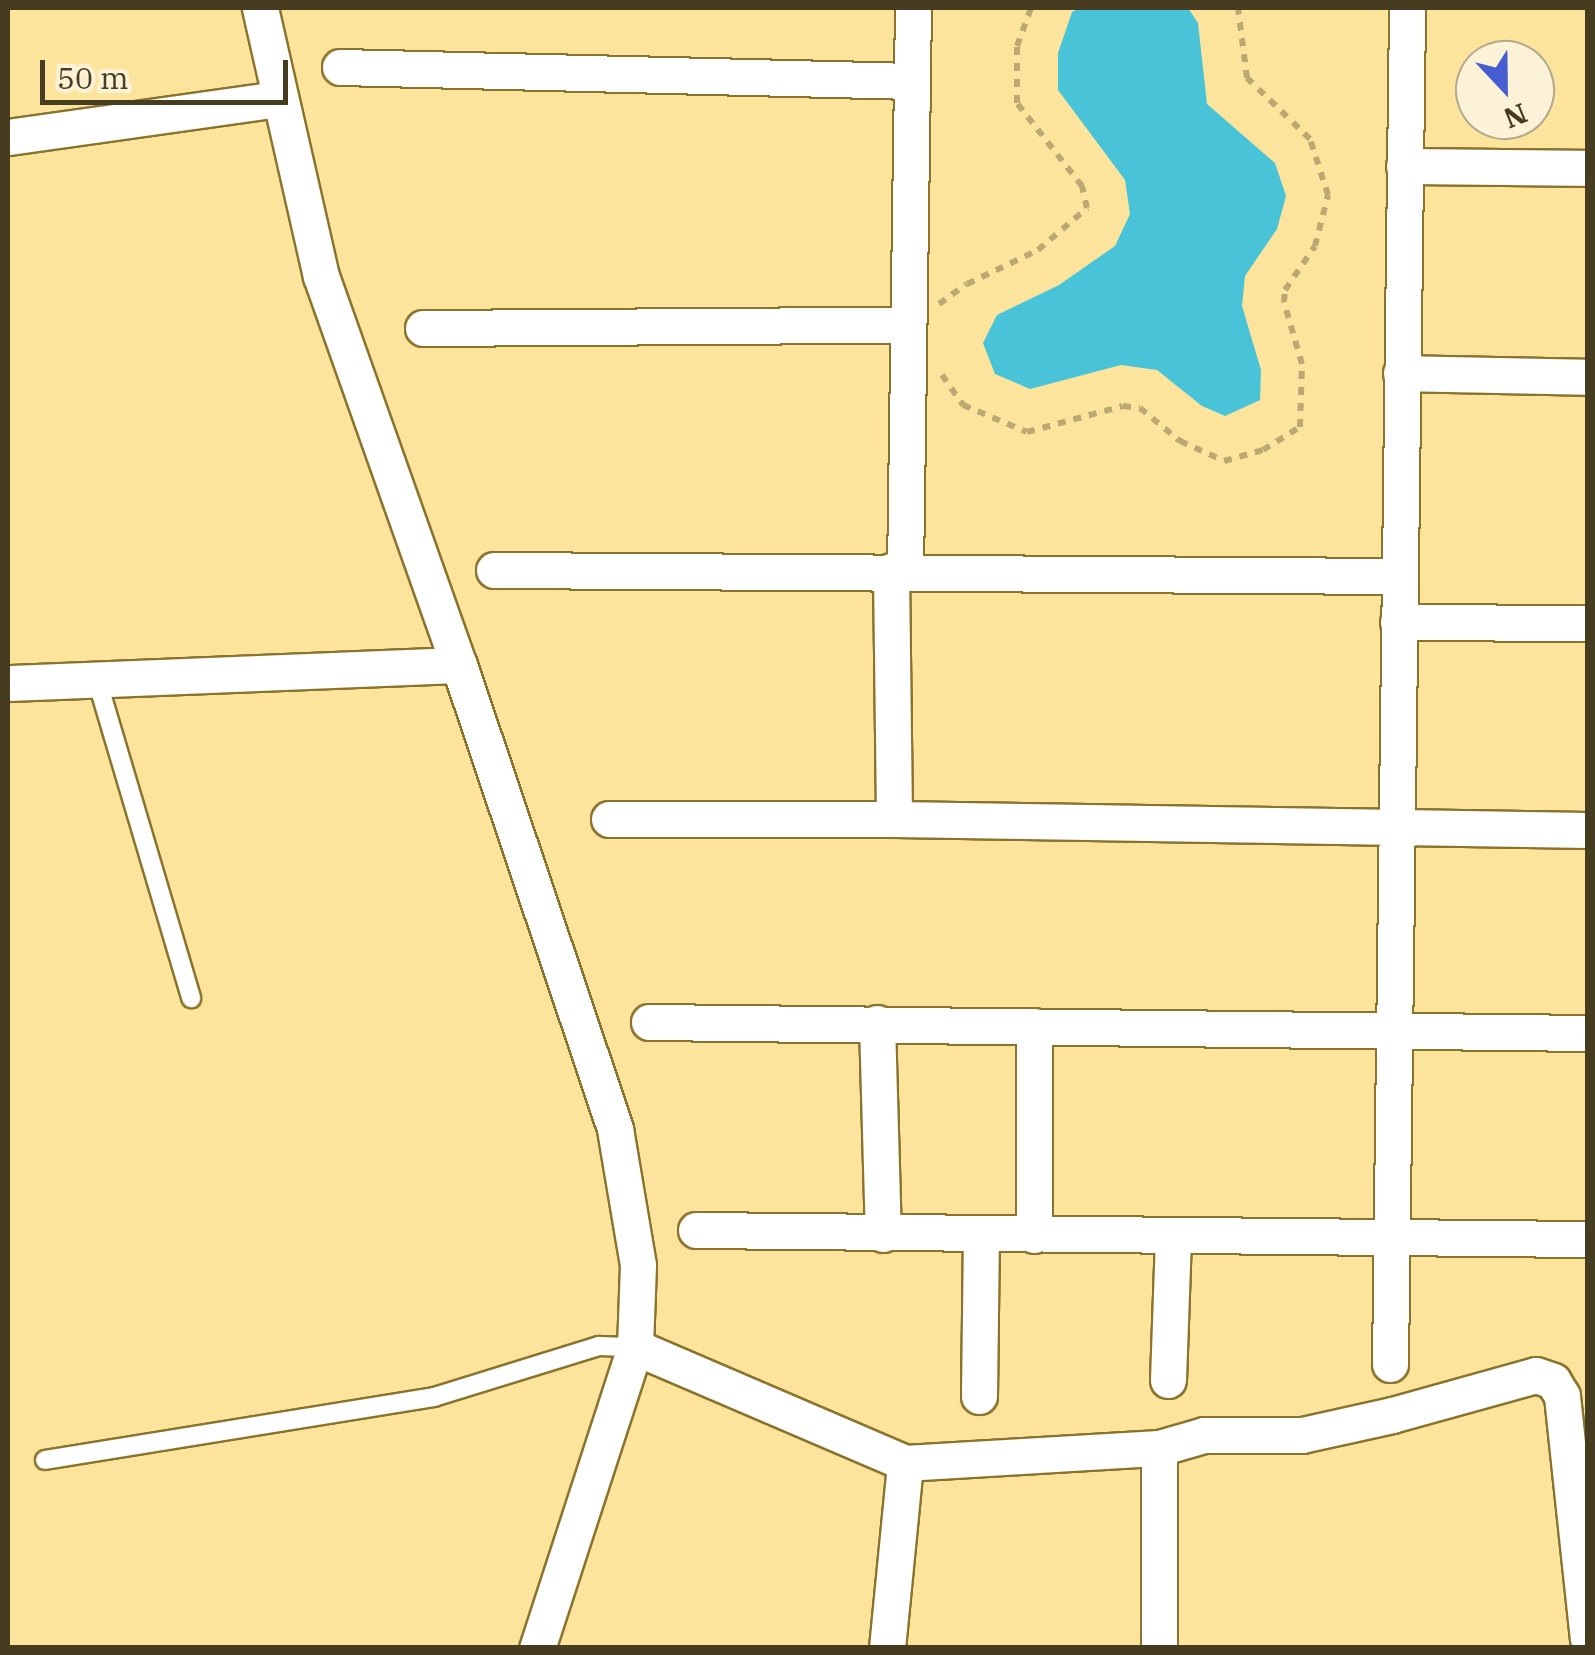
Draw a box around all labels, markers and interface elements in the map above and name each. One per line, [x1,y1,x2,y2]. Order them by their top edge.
scale bar [45,40,292,102]
north arrow [1455,40,1555,140]
text: 50 m [57,58,129,97]
text: N [1498,95,1533,138]

